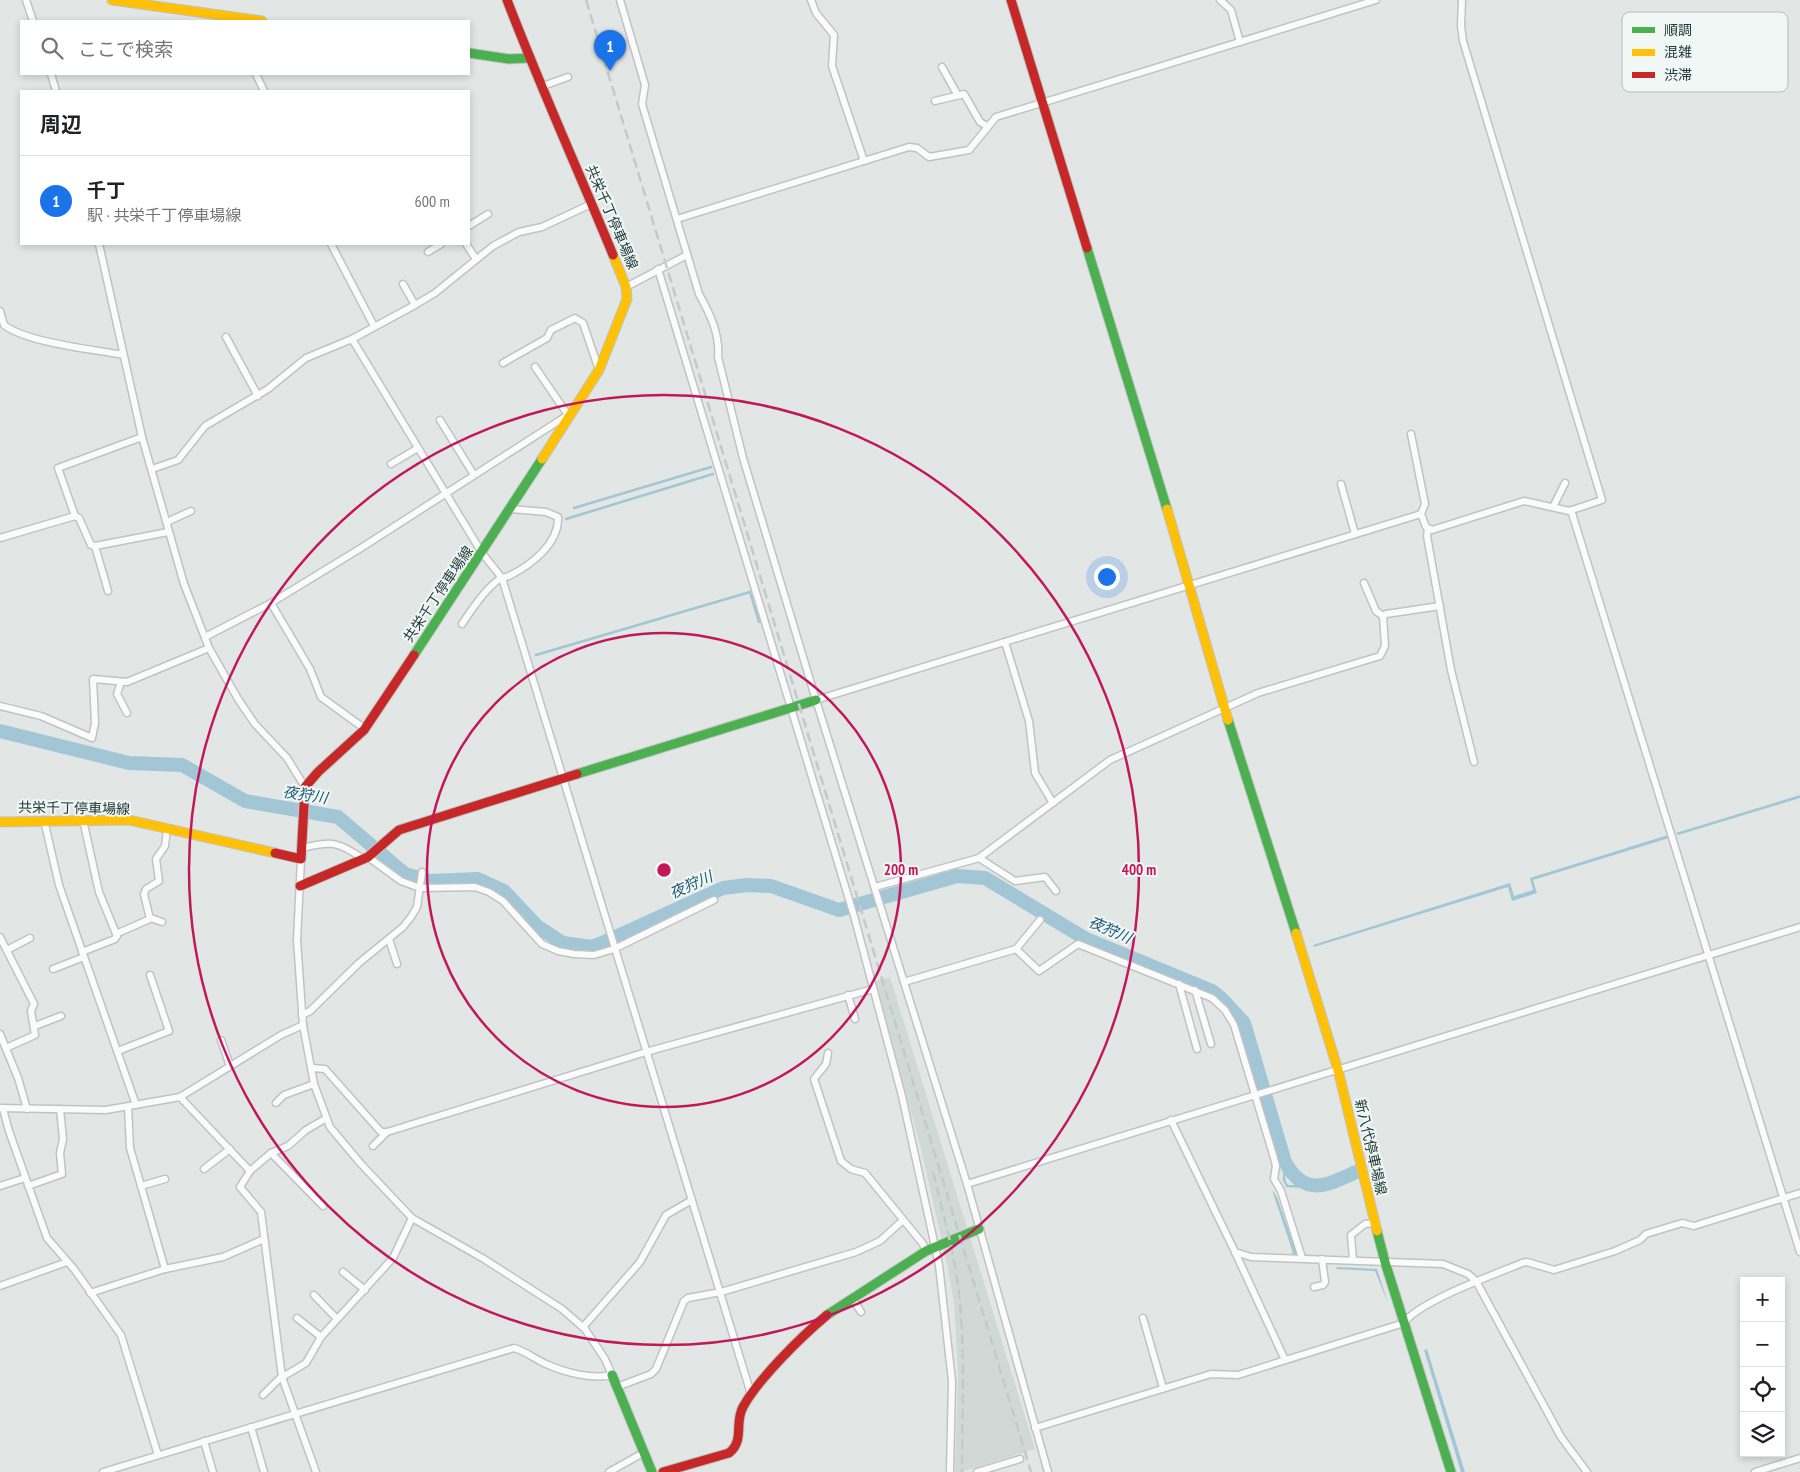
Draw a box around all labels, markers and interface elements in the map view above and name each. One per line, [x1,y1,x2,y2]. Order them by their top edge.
legend [1622,12,1788,92]
search box [20,20,470,75]
text: 順調 [1664,21,1692,39]
pin: 1 [594,30,626,71]
icon: search [38,34,66,62]
text: ここで検索 [78,37,173,61]
text: 混雑 [1664,43,1692,61]
text: 渋滞 [1664,66,1692,84]
text: 周辺 [40,111,82,138]
street label: 共栄千丁停車場線 [582,162,642,272]
text: 千丁 [87,178,125,202]
text: 1 [52,191,60,211]
text: 600 m [415,191,450,211]
text: 駅 · 共栄千丁停車場線 [87,205,241,225]
street label: 共栄千丁停車場線 [399,543,477,645]
your location [1094,564,1120,590]
water label: 夜狩川 [281,782,331,808]
street label: 共栄千丁停車場線 [18,798,130,818]
text: 200 m [884,860,918,879]
text: 400 m [1122,860,1156,879]
centre of rings [655,861,673,879]
water label: 夜狩川 [666,866,717,902]
water label: 夜狩川 [1086,912,1136,948]
street label: 新八代停車場線 [1351,1097,1391,1197]
map controls [1740,1277,1785,1457]
button: + [1740,1277,1785,1322]
button: − [1740,1322,1785,1367]
button: locate [1740,1367,1785,1412]
button: layers [1740,1412,1785,1457]

